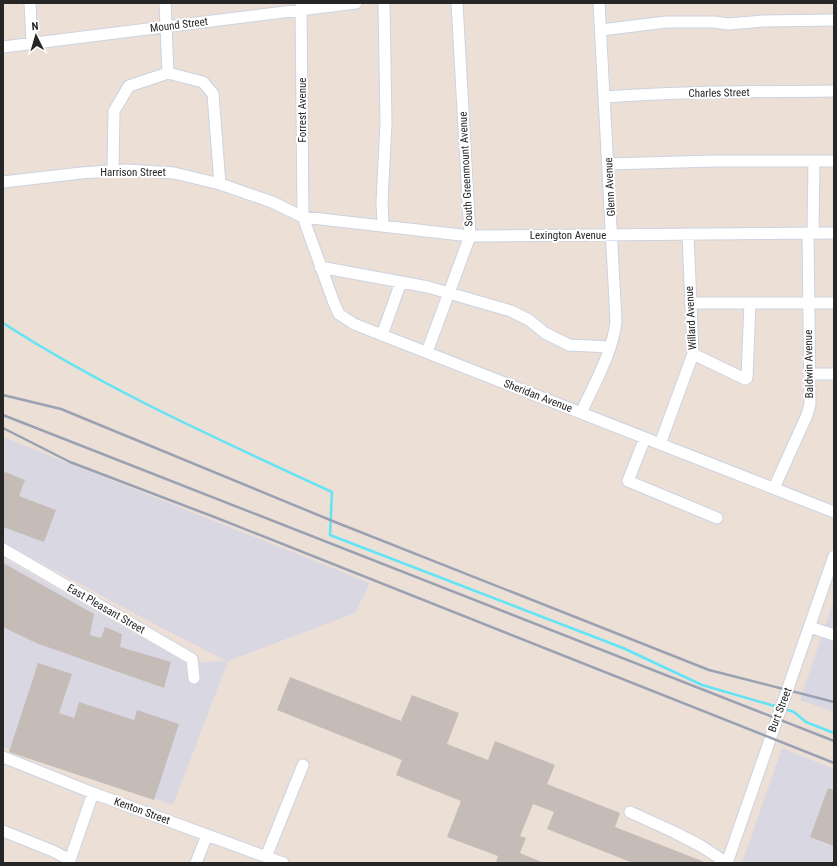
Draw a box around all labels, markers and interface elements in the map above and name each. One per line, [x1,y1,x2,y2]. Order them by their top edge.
street label: Mound Street [149,15,209,35]
north arrow [16,16,56,56]
text: N [31,20,39,33]
street label: Forrest Avenue [296,78,309,142]
street label: Charles Street [688,86,750,100]
street label: South Greenmount Avenue [457,111,475,227]
street label: Glenn Avenue [602,157,618,217]
street label: Harrison Street [100,166,166,179]
street label: Lexington Avenue [530,229,606,242]
street label: Willard Avenue [683,286,699,350]
street label: Baldwin Avenue [802,330,816,398]
street label: Sheridan Avenue [502,377,574,415]
street label: East Pleasant Street [65,581,147,637]
street label: Burt Street [766,686,794,734]
street label: Kenton Street [112,795,172,827]

